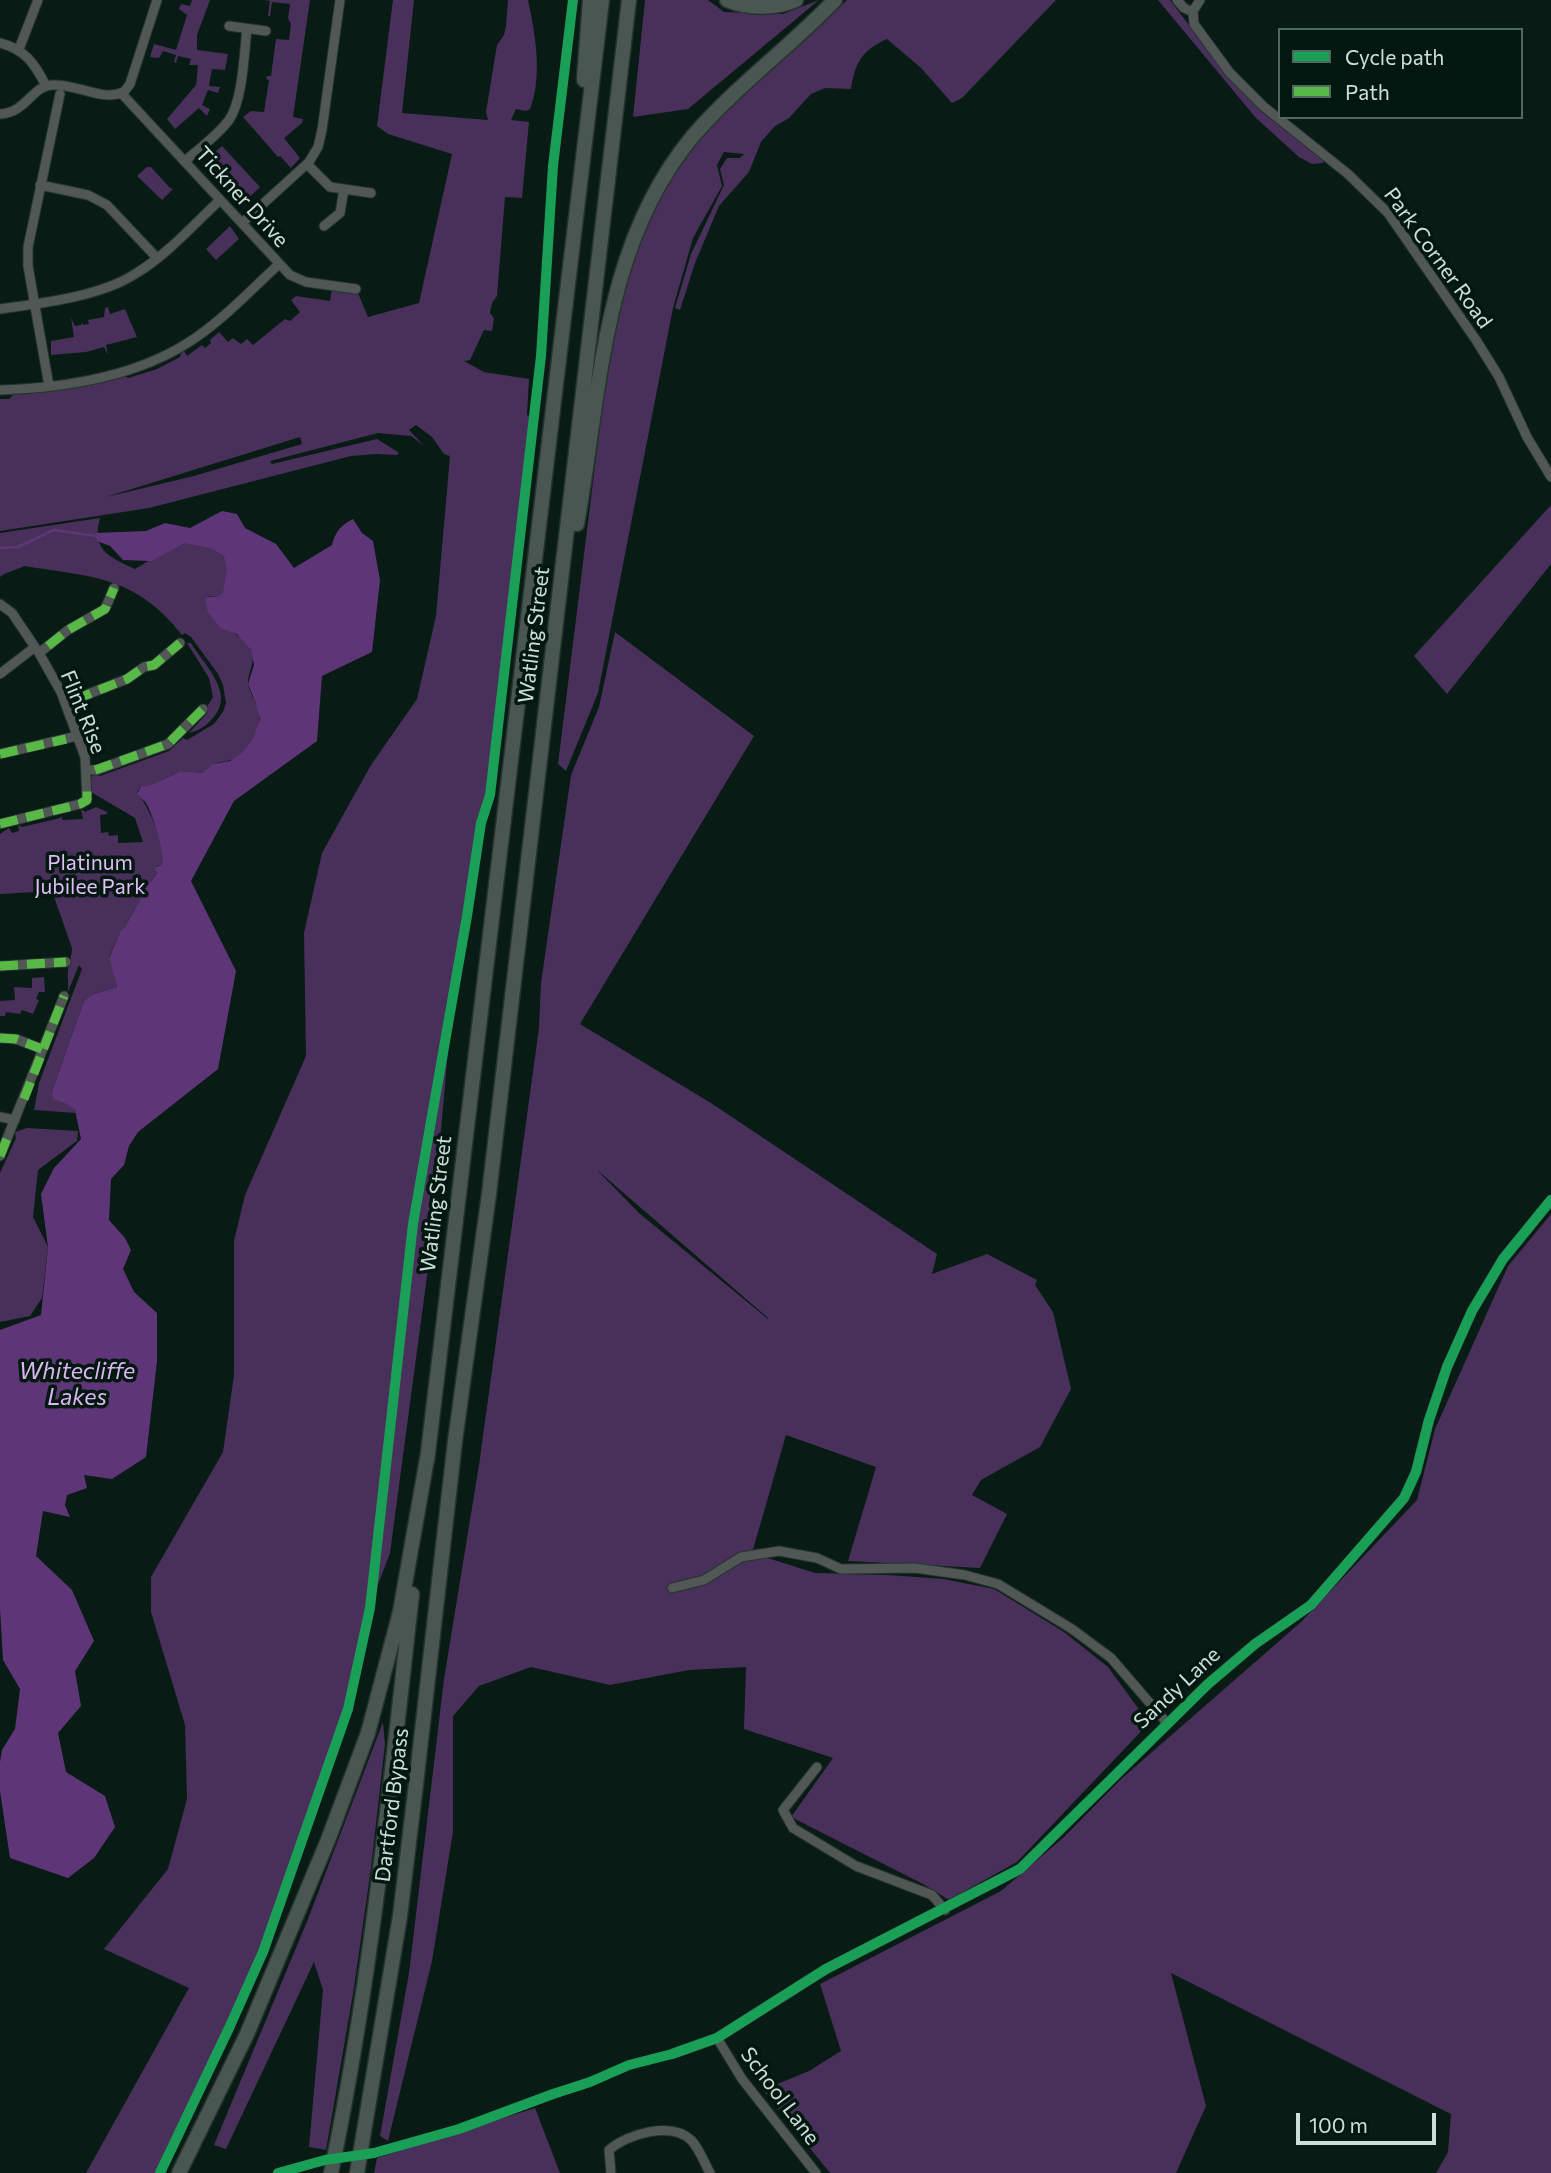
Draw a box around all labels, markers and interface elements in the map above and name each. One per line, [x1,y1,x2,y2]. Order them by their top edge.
legend [1278,28,1523,119]
text: Cycle path [1345,44,1444,69]
text: Path [1345,79,1390,104]
street label: Tickner Drive [190,141,294,253]
street label: Park Corner Road [1378,183,1498,333]
street label: Watling Street [513,565,555,705]
street label: Flint Rise [55,667,111,757]
park label: Platinum Jubilee Park [34,850,146,900]
street label: Watling Street [415,1134,457,1274]
water label: Whitecliffe Lakes [19,1357,135,1411]
street label: Sandy Lane [1129,1642,1225,1734]
street label: Dartford Bypass [370,1727,414,1883]
street label: School Lane [735,2042,825,2150]
scale bar [1299,2100,1439,2144]
text: 100 m [1309,2112,1368,2137]

